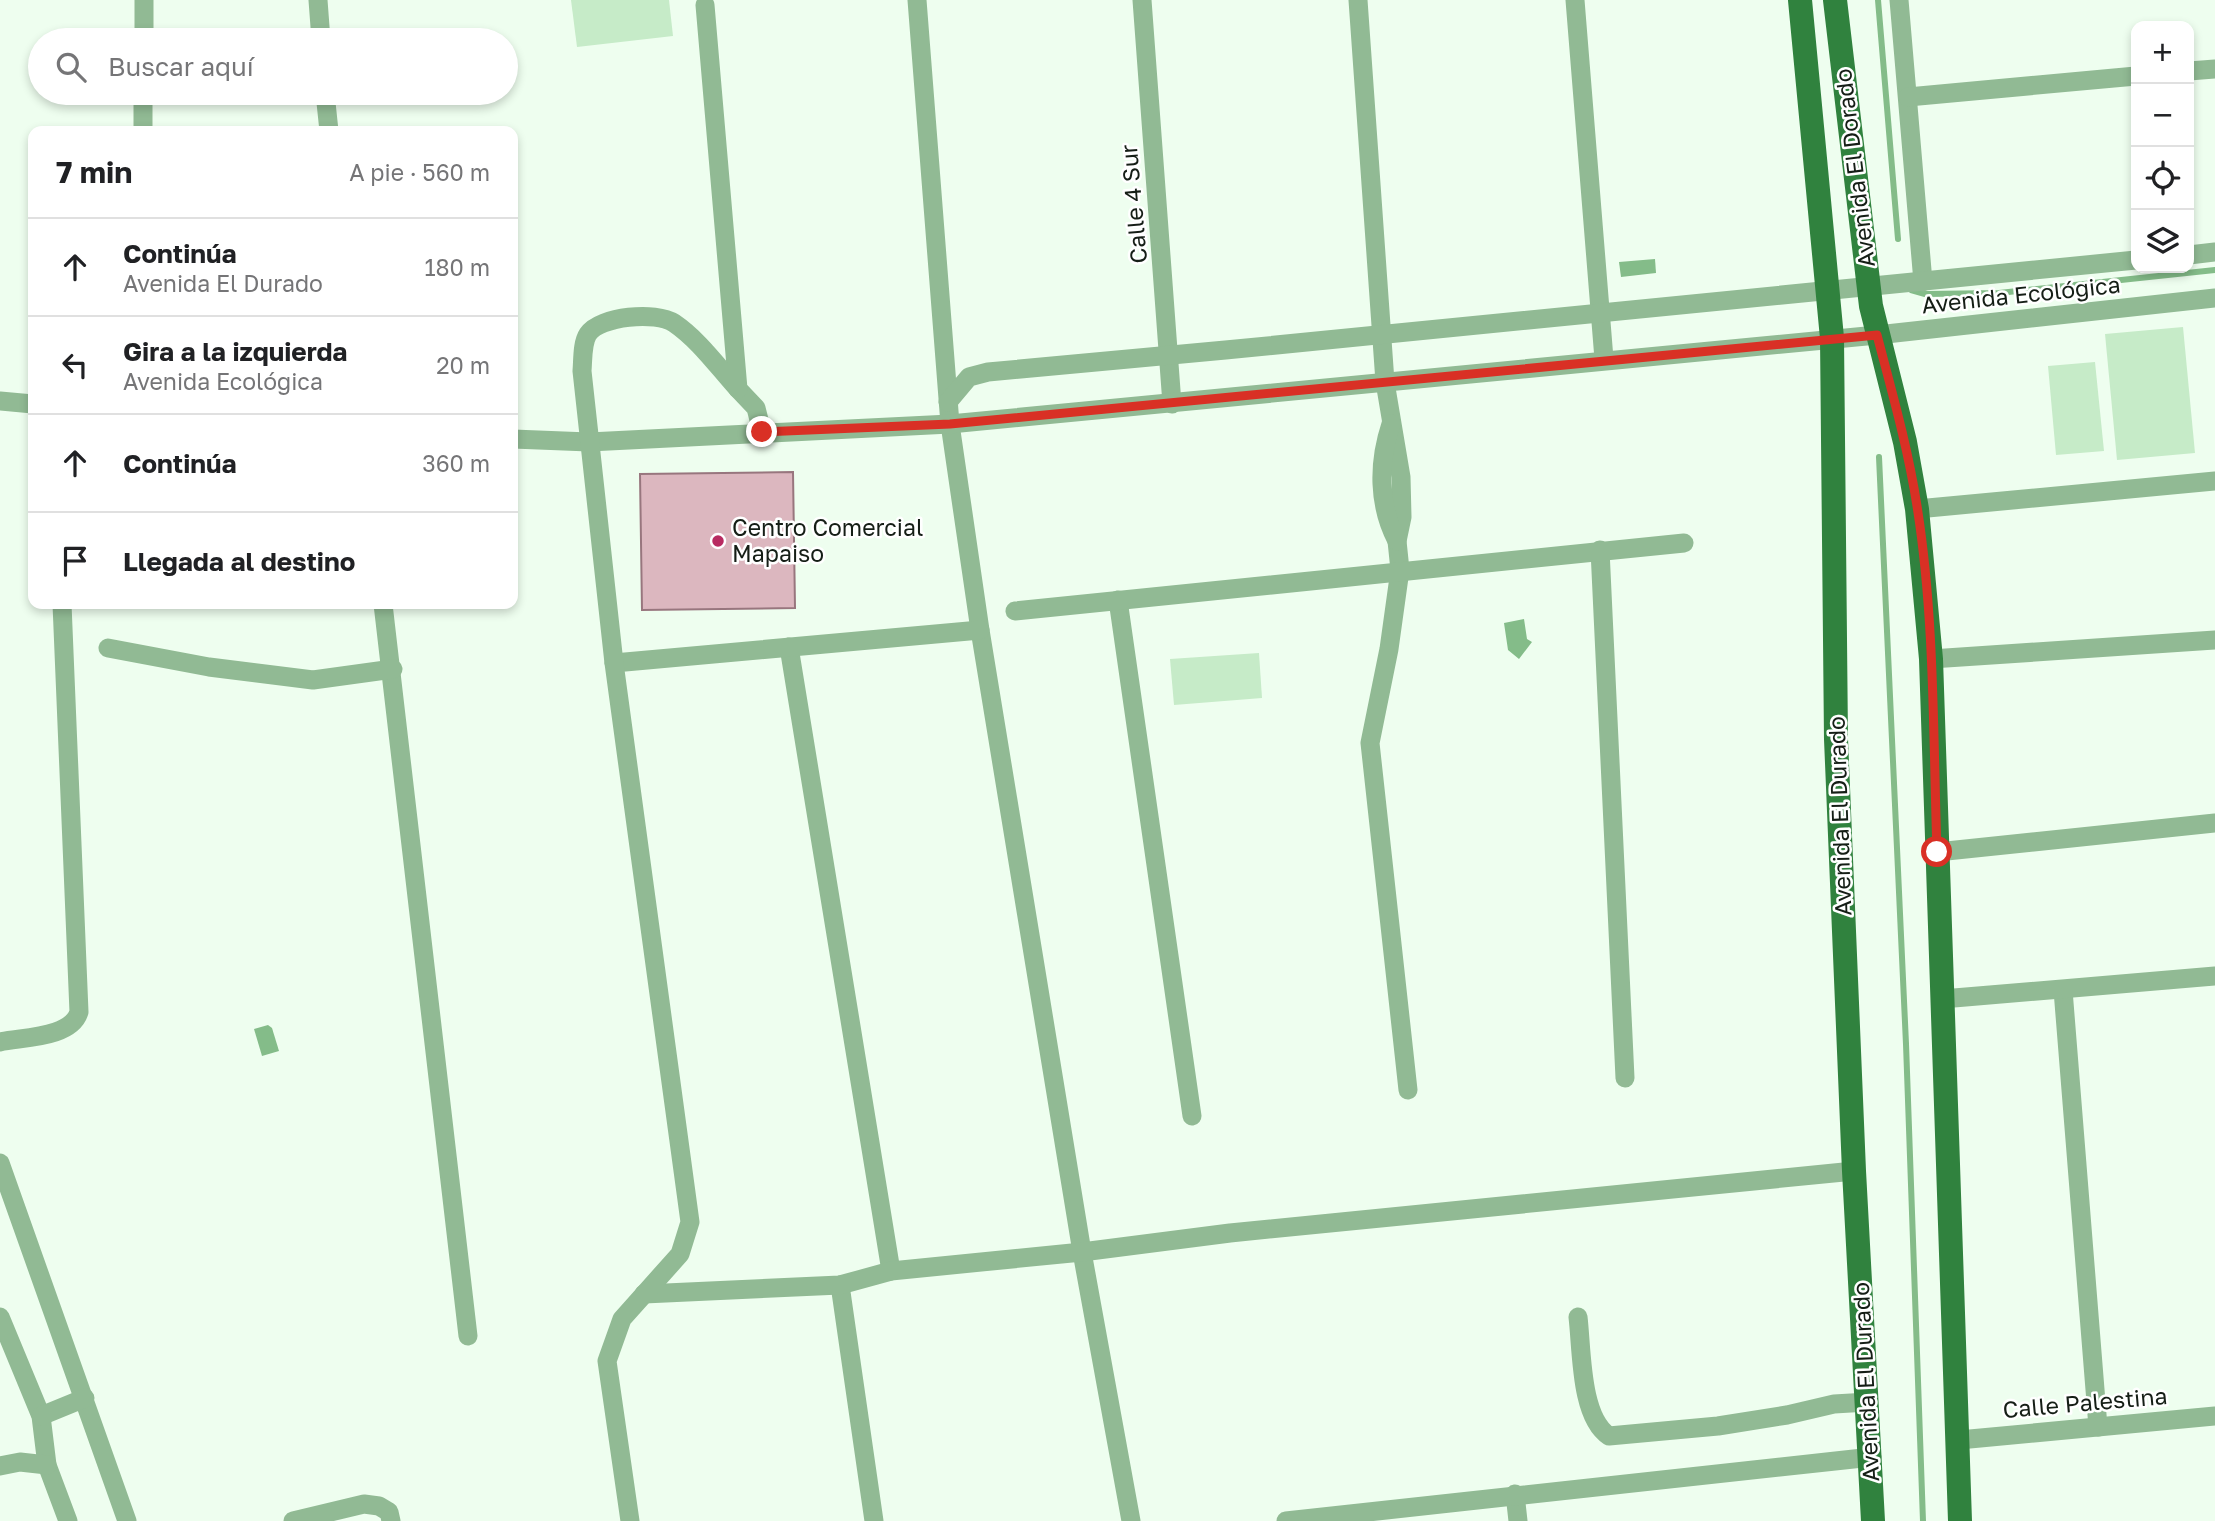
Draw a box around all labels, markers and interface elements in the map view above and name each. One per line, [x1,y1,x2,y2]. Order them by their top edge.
map controls [2131,21,2194,273]
button: + [2131,21,2194,84]
search box [28,28,518,105]
icon: search [52,48,90,86]
text: Buscar aquí [108,51,254,82]
street label: Avenida El Dorado [1828,67,1880,269]
button: − [2131,84,2194,147]
street label: Calle 4 Sur [1114,143,1152,265]
button: locate [2131,147,2194,210]
text: 7 min [56,154,132,190]
text: A pie · 560 m [349,158,490,186]
button: layers [2131,210,2194,273]
text: Continúa [123,238,237,269]
icon: ahead [56,248,94,286]
text: 180 m [424,253,490,281]
text: Avenida El Durado [123,269,323,297]
street label: Avenida Ecológica [1920,270,2122,318]
text: Gira a la izquierda [123,336,347,367]
icon: left [56,346,94,384]
text: 20 m [436,351,490,379]
text: Avenida Ecológica [123,367,323,395]
route end [746,416,777,447]
icon: ahead [56,444,94,482]
text: Continúa [123,448,237,479]
text: 360 m [422,449,490,477]
place label: Centro Comercial Mapaiso [732,513,923,567]
marker: Centro Comercial Mapaiso [710,533,726,549]
icon: arrive [56,542,94,580]
text: Llegada al destino [123,546,355,577]
street label: Avenida El Durado [1822,716,1856,916]
route start [1921,836,1952,867]
street label: Avenida El Durado [1846,1282,1884,1483]
street label: Calle Palestina [2001,1381,2168,1423]

